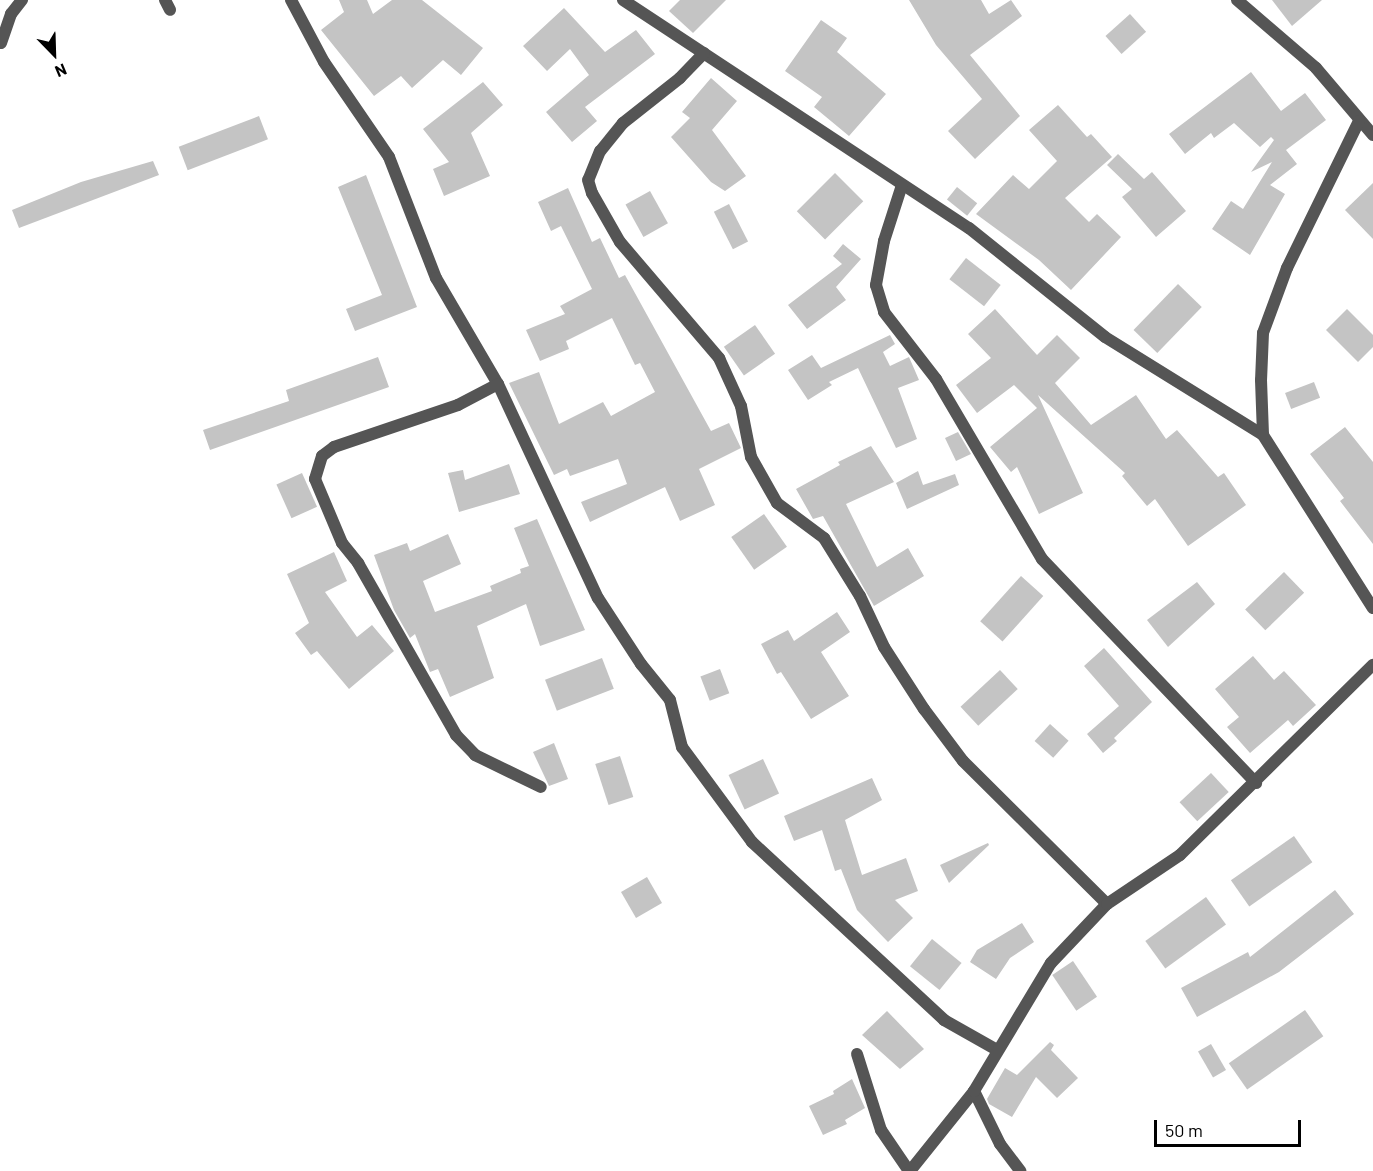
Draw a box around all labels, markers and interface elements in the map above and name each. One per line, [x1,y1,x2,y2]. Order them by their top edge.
north arrow [24,24,84,84]
text: N [53,60,70,82]
scale bar [1157,1108,1304,1146]
text: 50 m [1165,1119,1203,1141]

